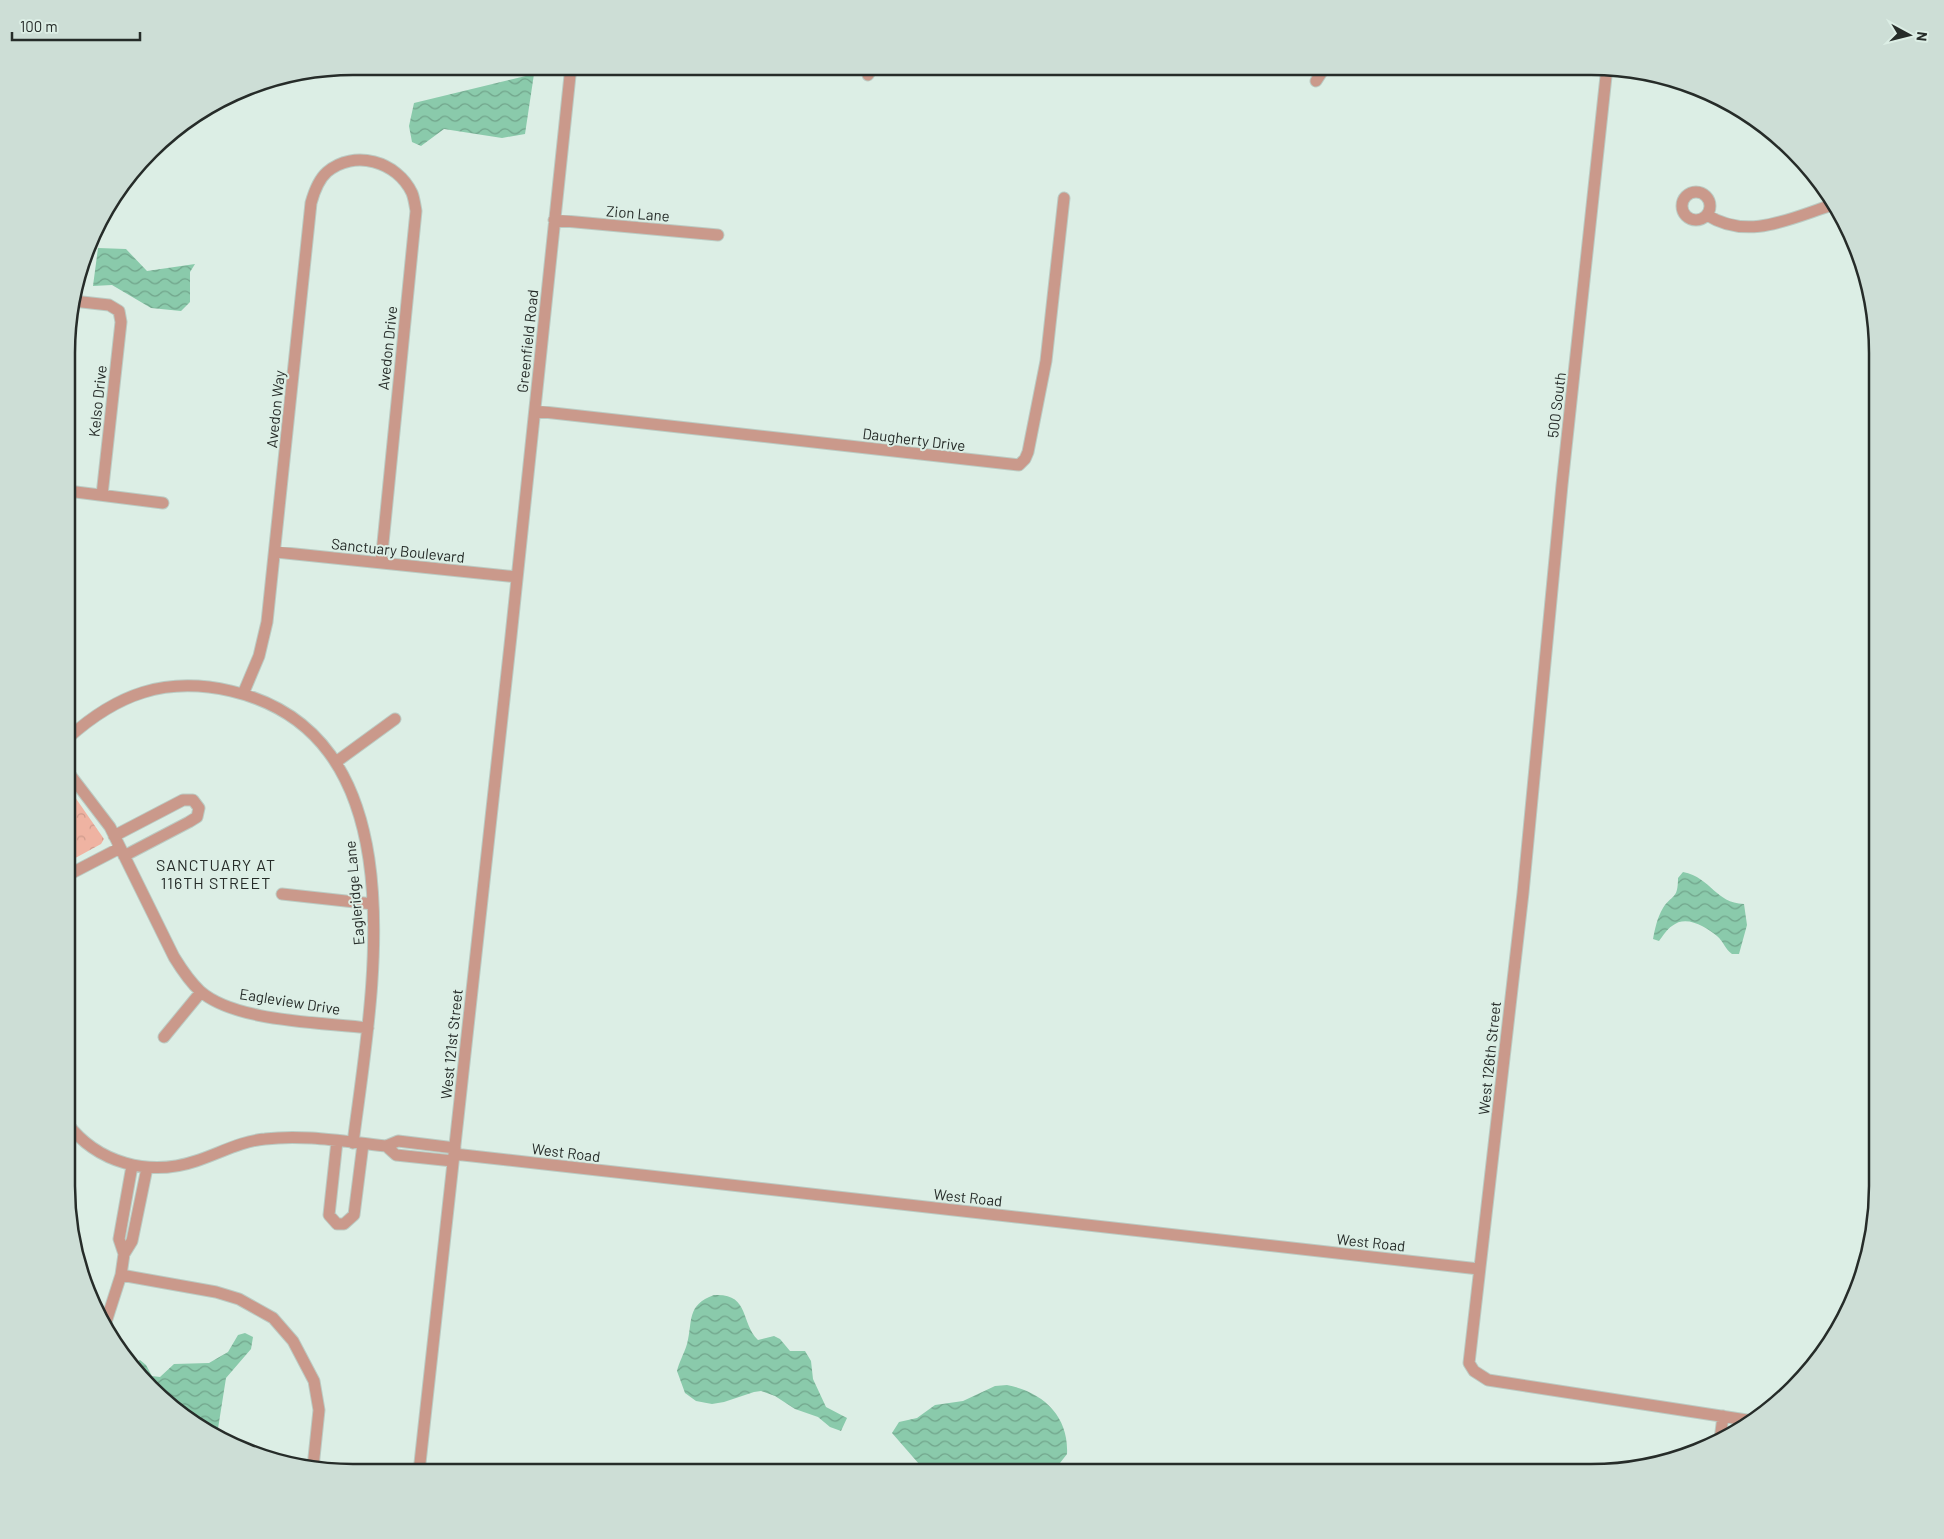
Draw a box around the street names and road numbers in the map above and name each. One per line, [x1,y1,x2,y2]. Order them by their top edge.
street label: Zion Lane [606,201,670,225]
street label: Greenfield Road [513,289,541,393]
street label: Avedon Drive [374,305,400,391]
street label: Kelso Drive [84,364,110,438]
street label: Avedon Way [262,369,288,449]
street label: 500 South [1543,371,1569,439]
street label: Daugherty Drive [862,424,966,454]
street label: Sanctuary Boulevard [330,534,466,566]
street label: Eagleridge Lane [340,840,368,946]
street label: Eagleview Drive [238,984,342,1018]
street label: West 121st Street [436,988,466,1100]
street label: West 126th Street [1474,1000,1504,1116]
street label: West Road [531,1139,601,1165]
street label: West Road [933,1184,1003,1210]
street label: West Road [1336,1229,1406,1255]

